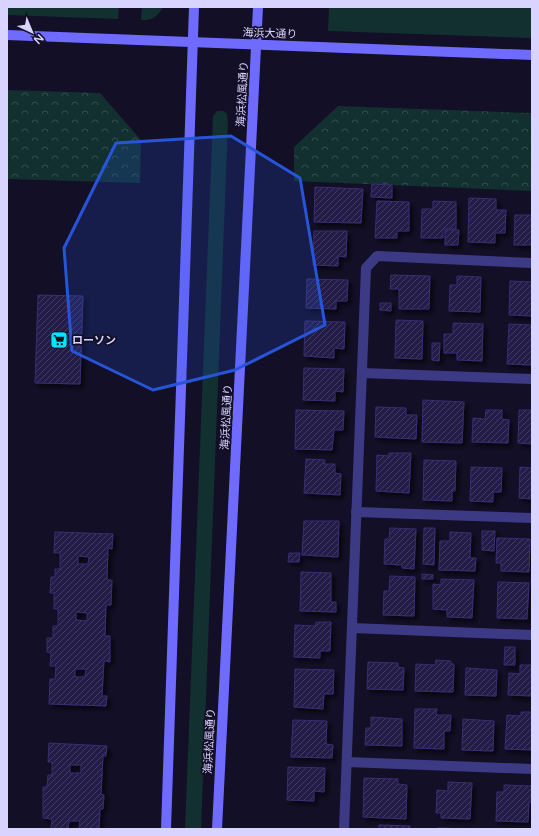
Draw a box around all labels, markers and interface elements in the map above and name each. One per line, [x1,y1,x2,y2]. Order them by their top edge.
north arrow [12,12,52,52]
street label: 海浜大通り [242,26,298,41]
text: N [31,31,46,47]
street label: 海浜松風通り [234,61,251,127]
supermarket icon: ローソン [49,330,69,350]
place label: ローソン [72,334,116,347]
street label: 海浜松風通り [218,384,235,450]
street label: 海浜松風通り [201,708,218,774]

